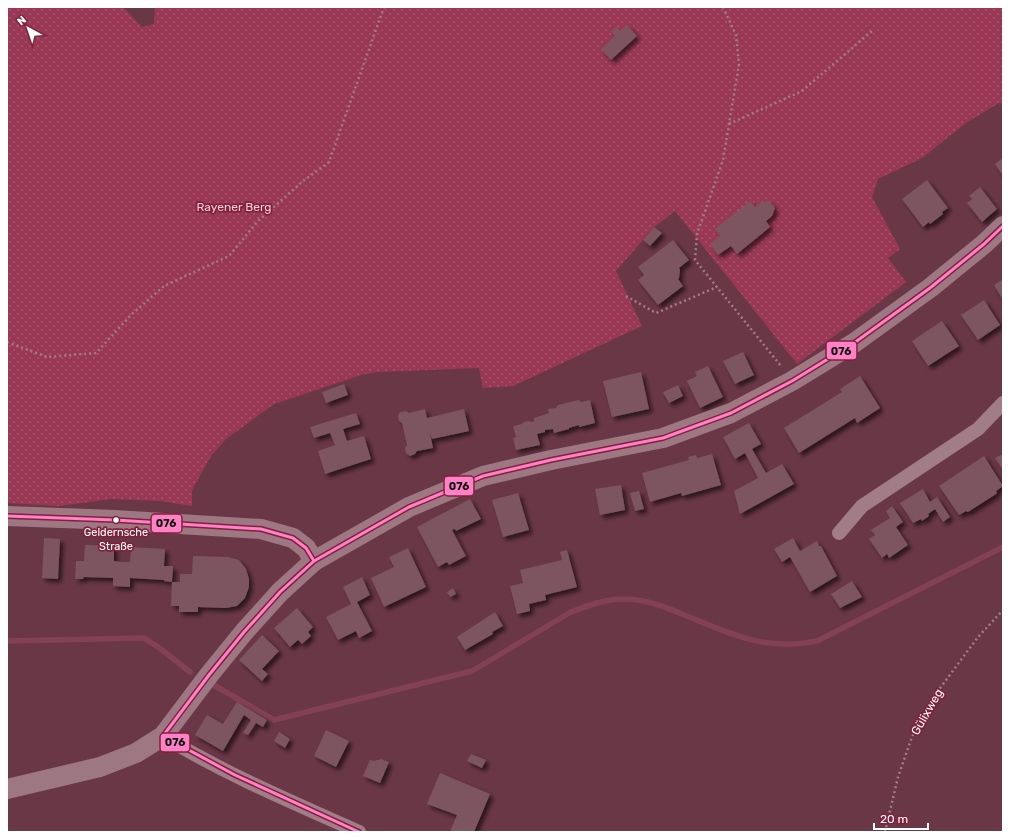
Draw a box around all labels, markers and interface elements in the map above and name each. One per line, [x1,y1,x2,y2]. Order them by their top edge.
north arrow [8,8,48,48]
text: N [15,13,29,28]
park label: Rayener Berg [196,200,272,214]
line badge: 076 [826,341,857,360]
text: 076 [831,345,851,358]
line badge: 076 [444,476,474,496]
text: 076 [449,480,469,493]
line badge: 076 [151,514,182,533]
marker: Geldernsche Straße [111,515,121,525]
text: 076 [156,517,176,530]
place label: Geldernsche Straße [84,526,148,553]
street label: Gülixweg [908,686,946,738]
line badge: 076 [160,733,190,752]
text: 076 [165,736,185,749]
scale bar [874,805,928,831]
text: 20 m [880,812,908,826]

